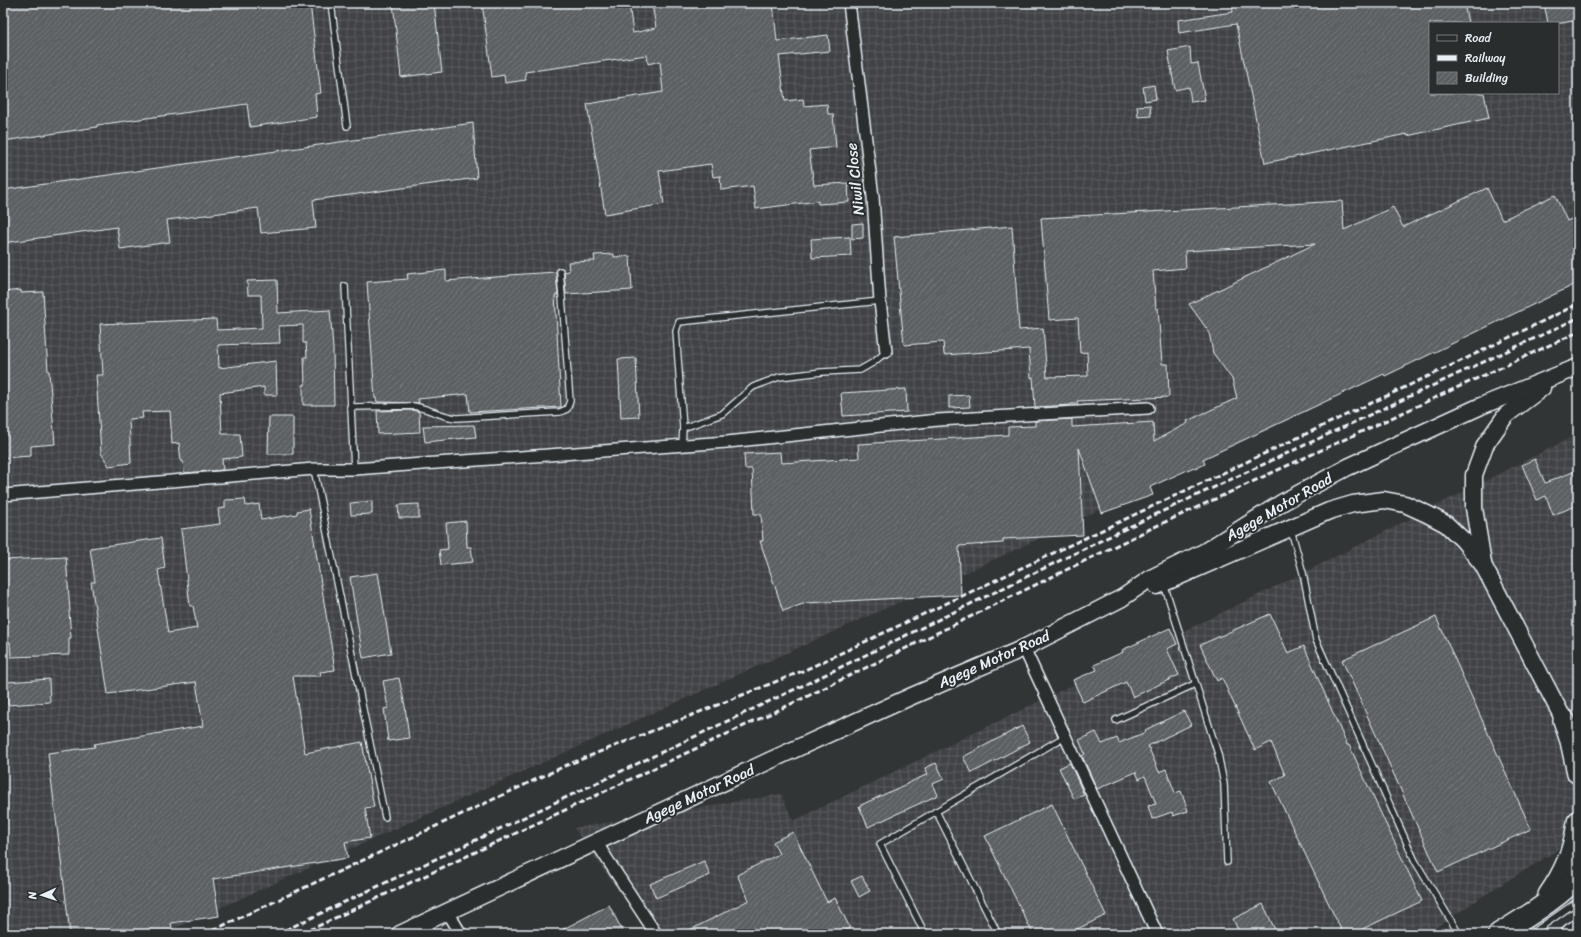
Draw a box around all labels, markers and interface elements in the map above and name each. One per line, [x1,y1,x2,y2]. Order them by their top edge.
legend [1429,22,1559,94]
text: Road [1465,27,1492,49]
text: Railway [1465,47,1506,69]
text: Building [1465,67,1508,89]
street label: Niwil Close [838,141,872,217]
street label: Agege Motor Road [1220,465,1338,549]
street label: Agege Motor Road [933,622,1055,696]
street label: Agege Motor Road [638,756,760,832]
north arrow [22,875,62,915]
text: N [23,891,42,901]

